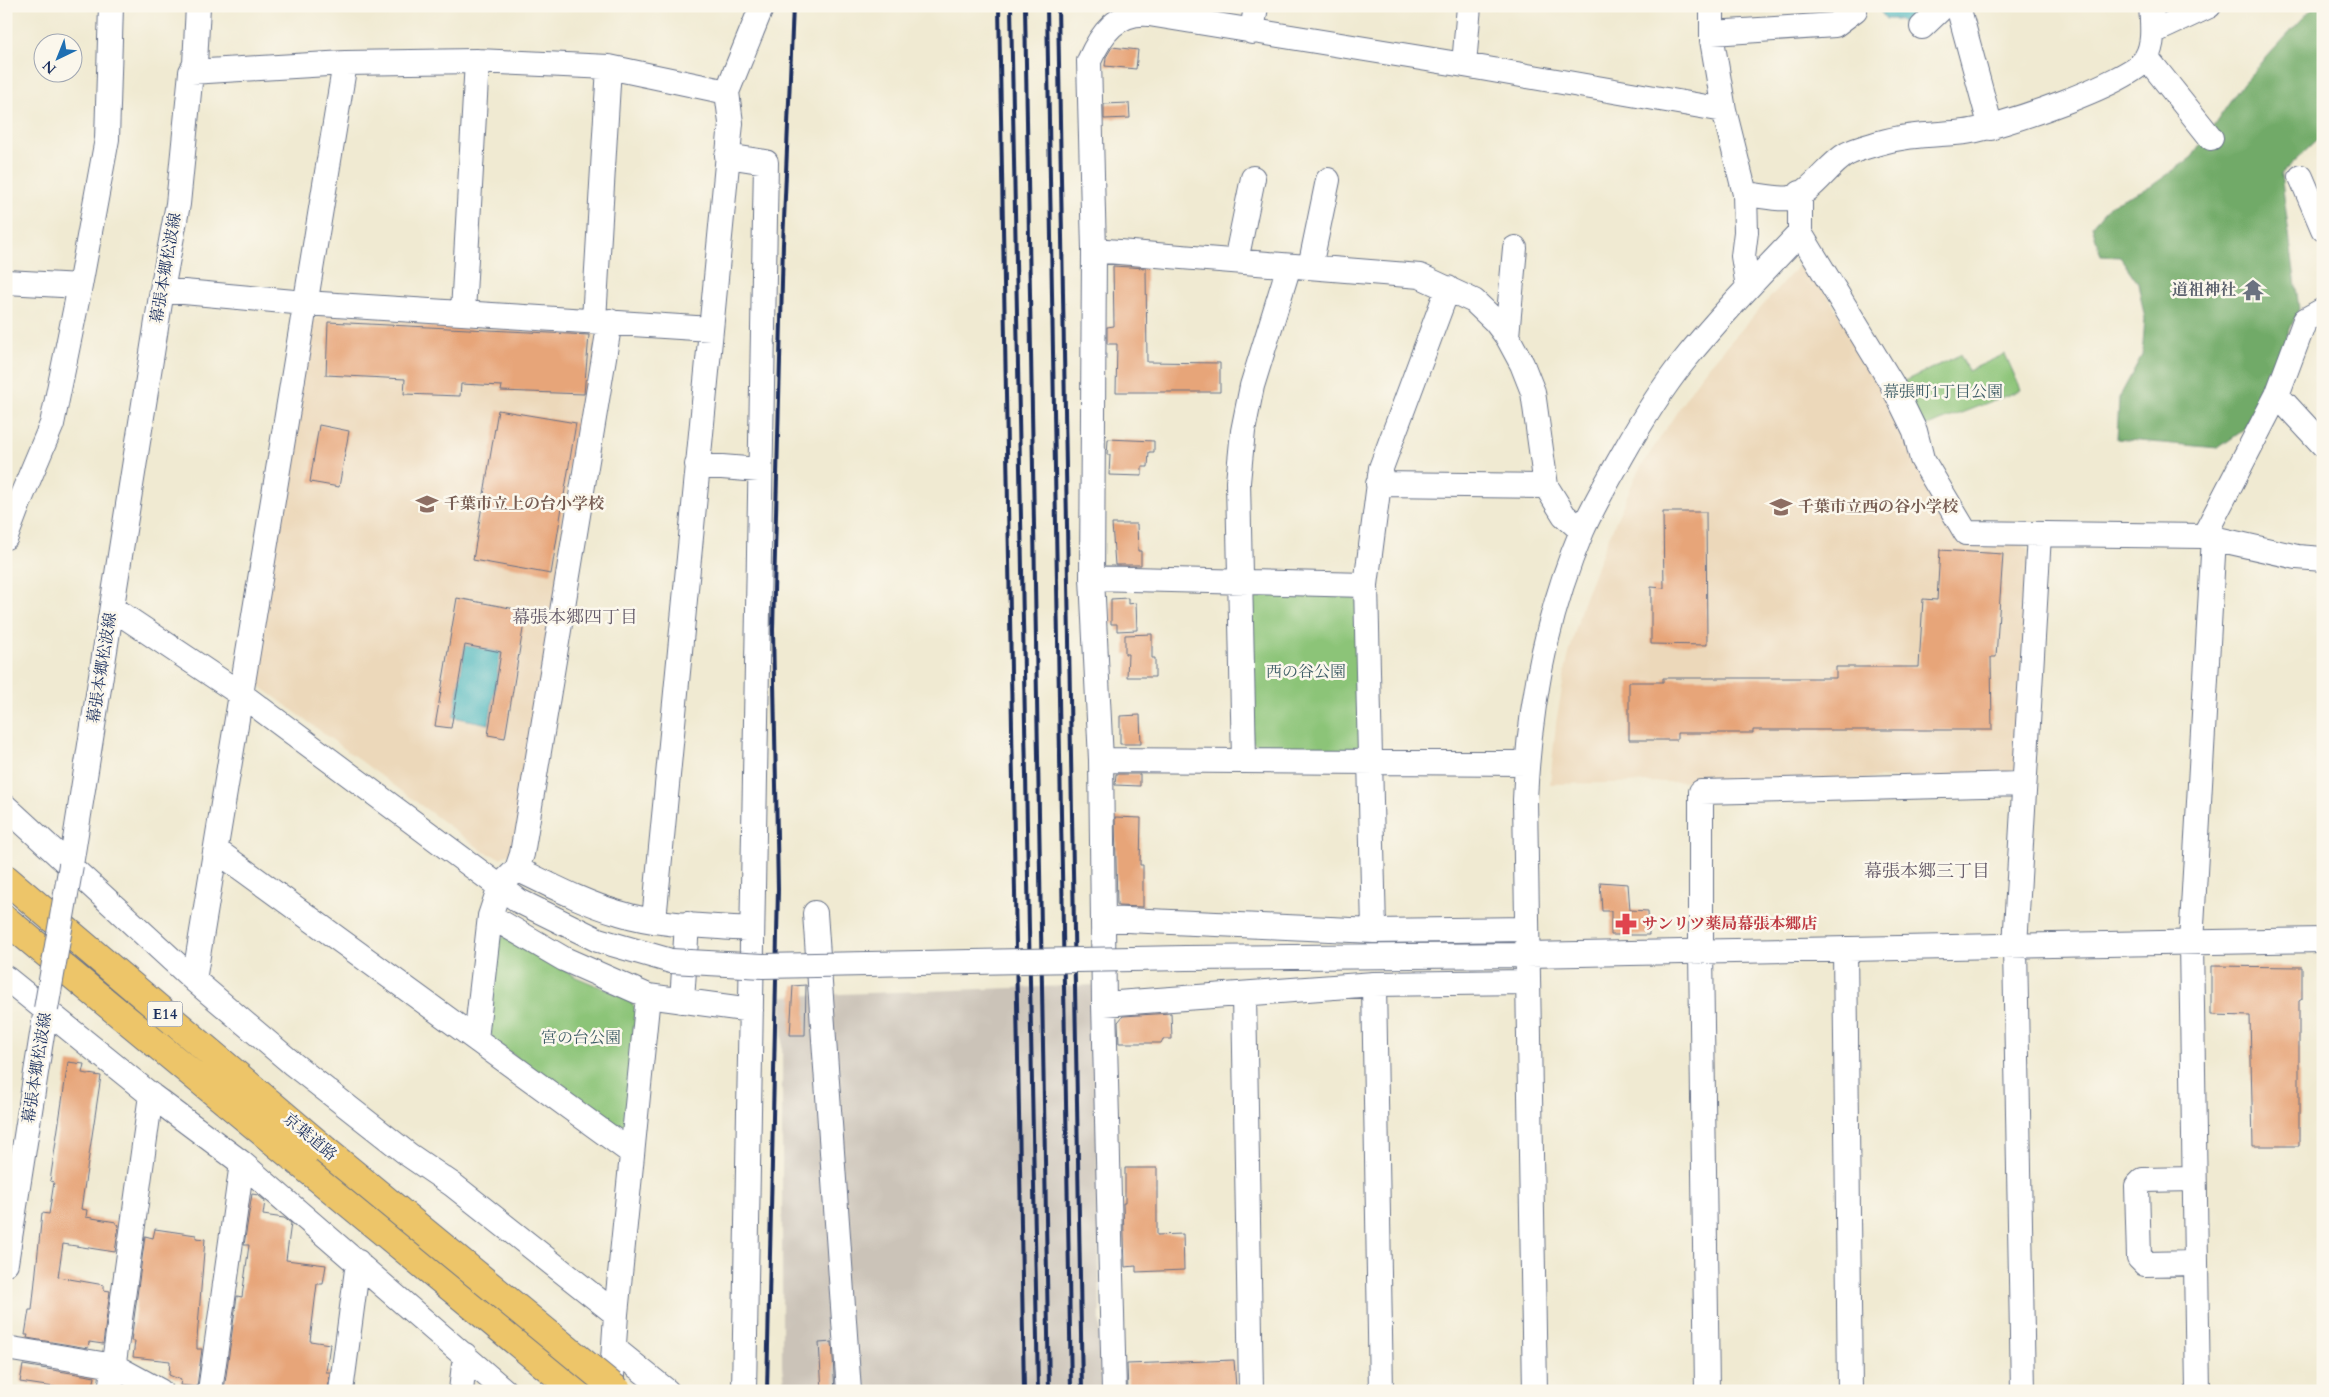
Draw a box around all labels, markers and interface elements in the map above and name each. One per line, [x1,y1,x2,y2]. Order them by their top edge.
north arrow [32,32,82,82]
text: N [39,56,60,78]
street label: 幕張本郷松波線 [145,211,187,325]
temple icon: 道祖神社 [2240,277,2266,303]
place label: 道祖神社 [2172,279,2236,301]
park label: 幕張町1丁目公園 [1883,381,2003,403]
school or university icon: 千葉市立上の台小学校 [414,491,440,517]
place label: 千葉市立上の台小学校 [444,493,605,515]
school or university icon: 千葉市立西の谷小学校 [1768,494,1794,520]
place label: 千葉市立西の谷小学校 [1798,496,1959,518]
district label: 幕張本郷四丁目 [512,605,638,630]
street label: 幕張本郷松波線 [82,611,122,725]
park label: 西の谷公園 [1266,661,1346,683]
district label: 幕張本郷三丁目 [1864,859,1990,884]
pharmacy icon: サンリツ薬局幕張本郷店 [1613,911,1639,937]
place label: サンリツ薬局幕張本郷店 [1642,913,1817,935]
road number: E14 [148,1002,182,1026]
street label: 幕張本郷松波線 [17,1011,57,1125]
park label: 宮の台公園 [541,1027,621,1049]
street label: 京葉道路 [278,1108,342,1166]

